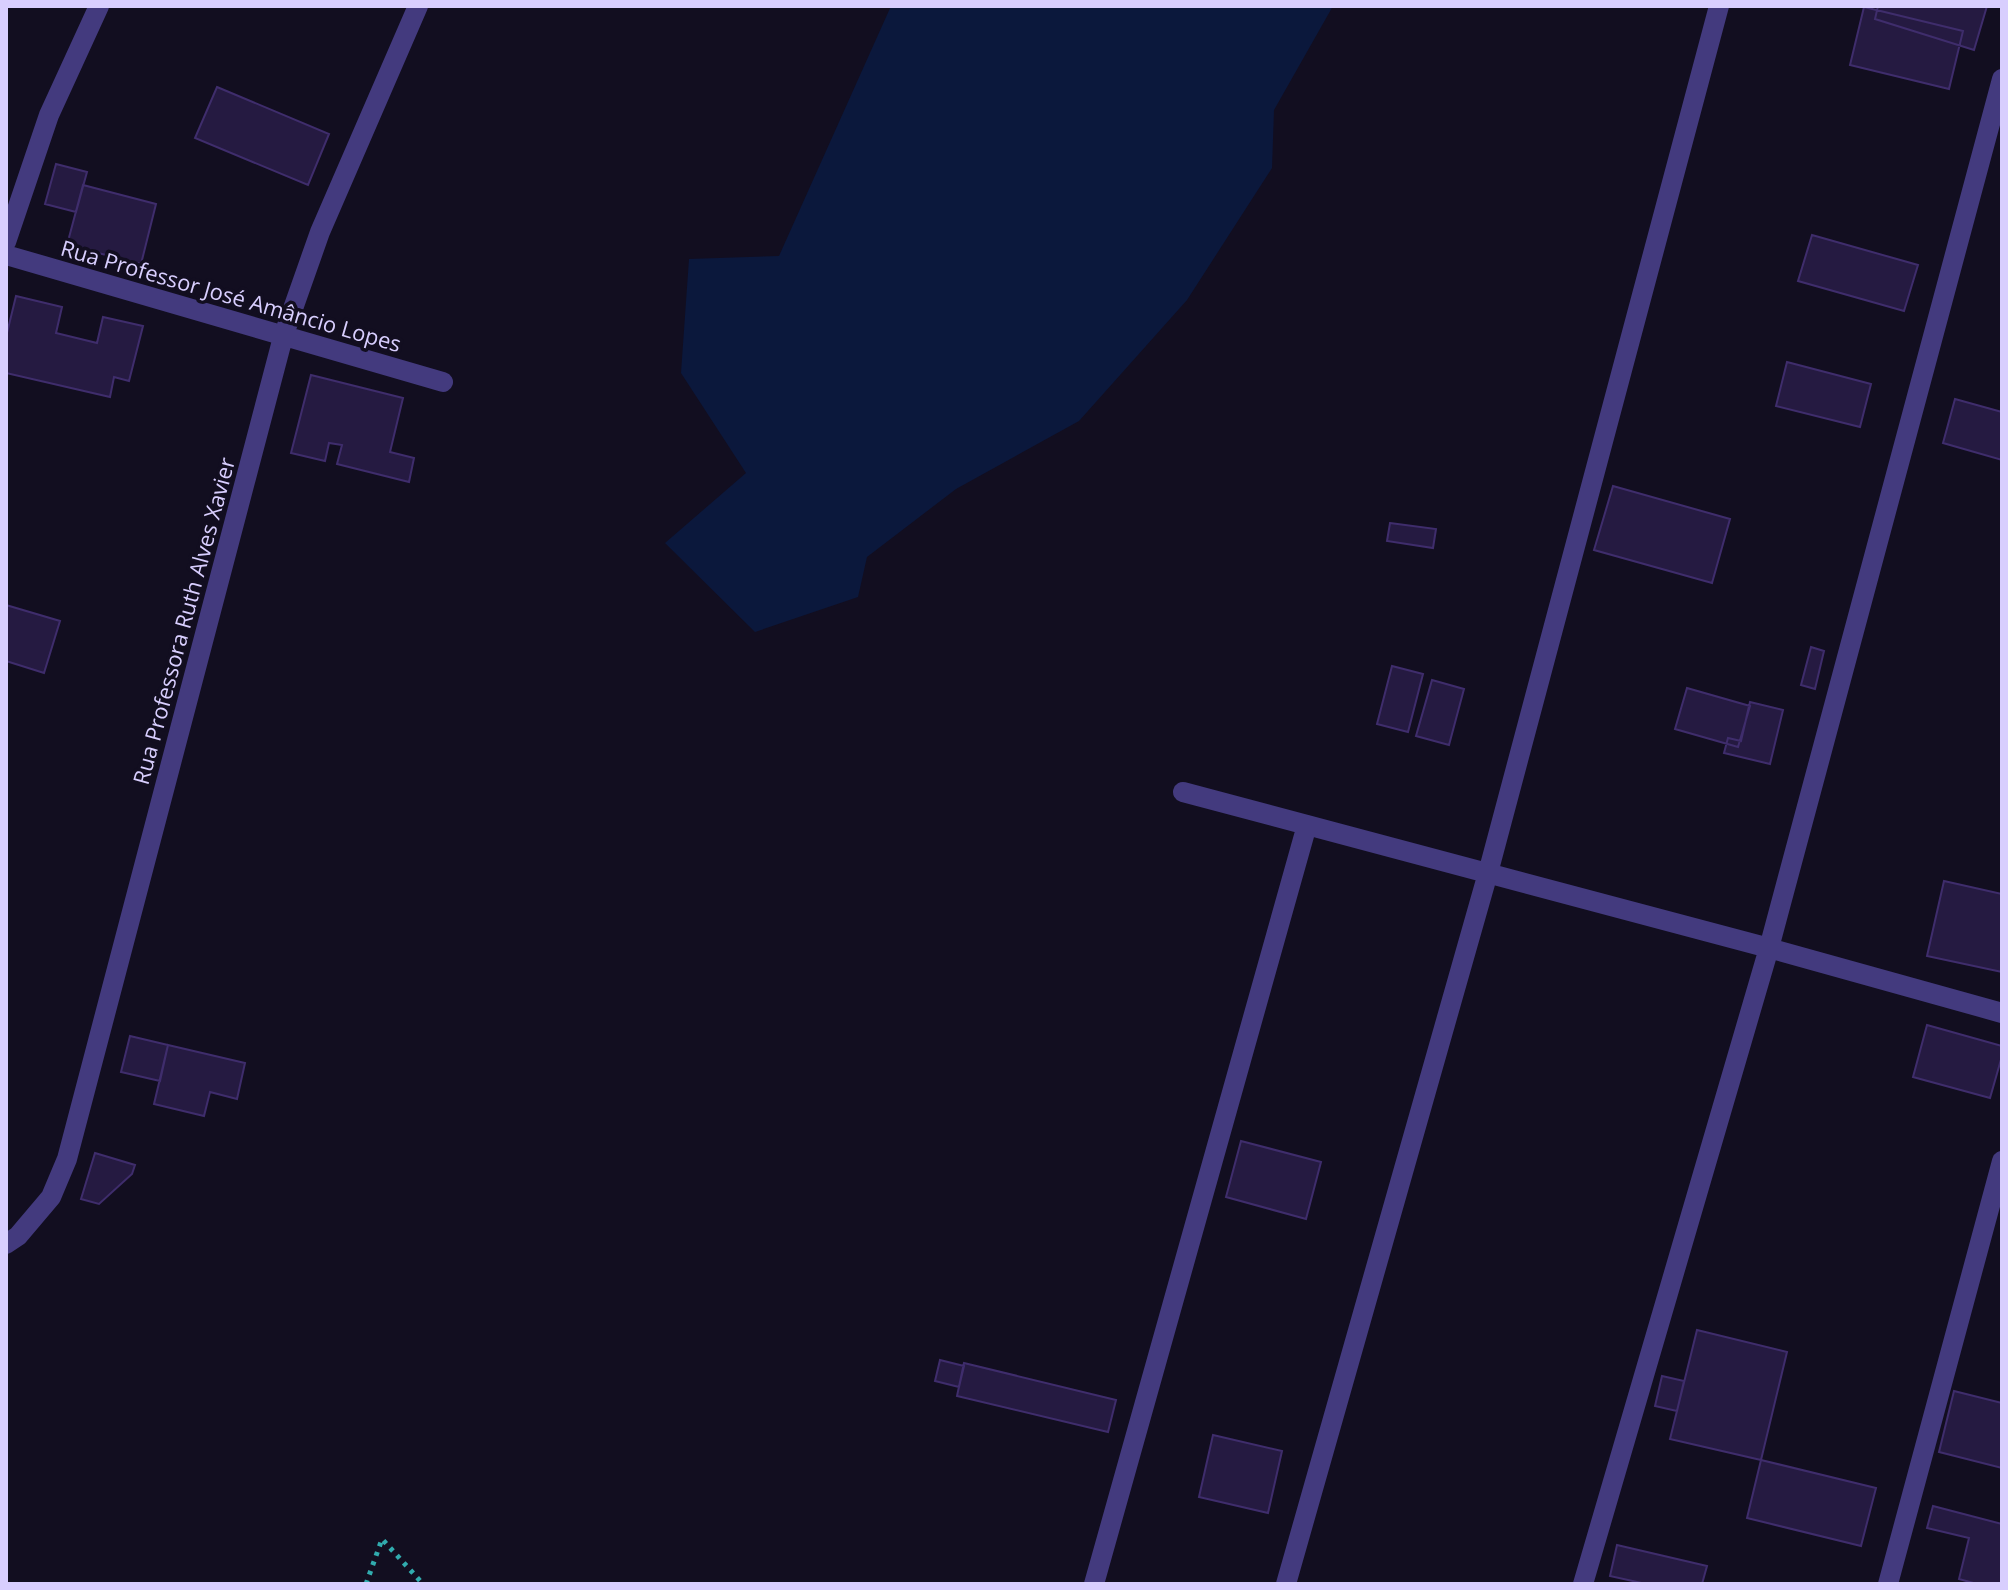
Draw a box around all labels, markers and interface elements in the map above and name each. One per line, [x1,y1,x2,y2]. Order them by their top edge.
street label: Rua Professor José Amâncio Lopes [58,232,405,358]
street label: Rua Professora Ruth Alves Xavier [125,454,241,788]

